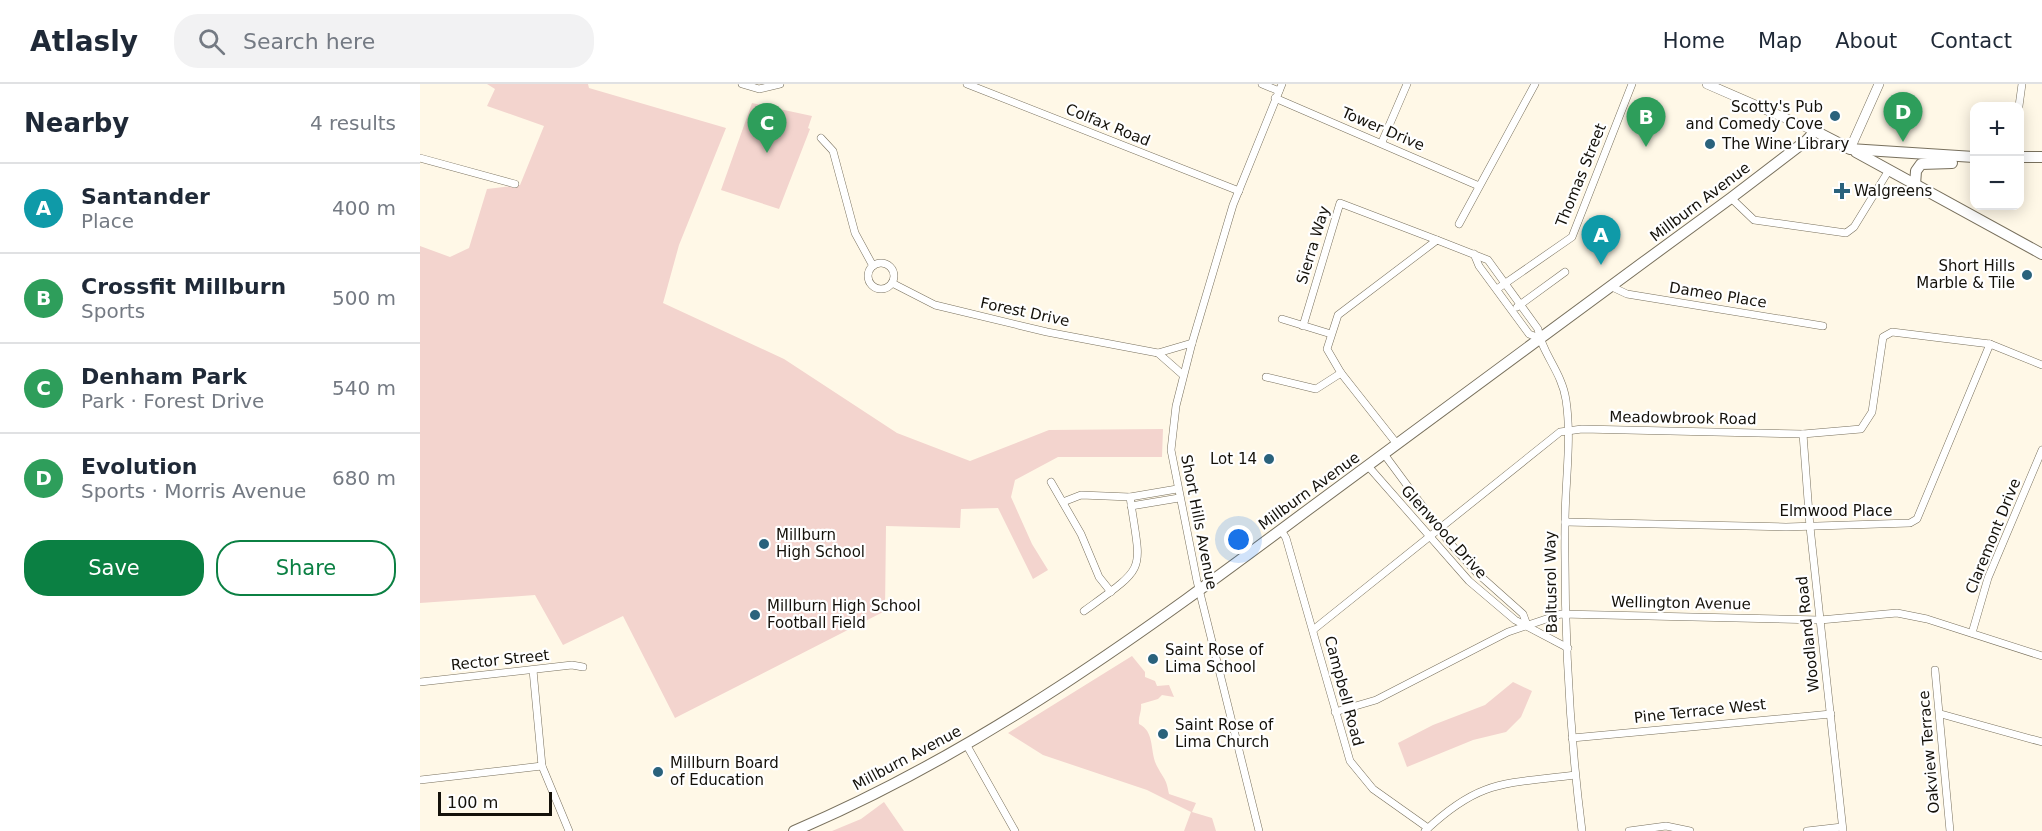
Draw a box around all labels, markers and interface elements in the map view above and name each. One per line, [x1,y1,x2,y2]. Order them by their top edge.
search box [174,14,594,68]
text: Atlasly [30,25,138,58]
icon: search [195,25,228,58]
text: Search here [243,29,375,54]
text: Home [1663,29,1725,53]
text: Map [1758,29,1802,53]
text: About [1835,29,1897,53]
text: Contact [1930,29,2012,53]
pin: D [1884,92,1922,142]
pin: B [1626,98,1666,147]
place label: Scotty's Pub and Comedy Cove [1686,98,1823,133]
street label: Colfax Road [1063,100,1153,150]
map controls [1970,102,2024,210]
button: + [1970,102,2024,156]
street label: Tower Drive [1338,103,1427,155]
pin: C [748,104,786,153]
text: Nearby [24,108,129,138]
marker: Scotty's Pub and Comedy Cove [1828,109,1842,123]
text: 4 results [310,111,396,135]
street label: Thomas Street [1552,121,1610,230]
place label: The Wine Library [1721,135,1849,153]
marker: The Wine Library [1703,137,1717,151]
button: − [1970,156,2024,210]
street label: Millburn Avenue [1647,159,1753,245]
place label: Walgreens [1854,182,1933,200]
text: Santander [81,184,210,209]
marker: Walgreens [1835,184,1849,198]
text: A [36,196,51,220]
text: 400 m [332,196,396,220]
street label: Sierra Way [1293,204,1333,286]
text: Place [81,209,134,233]
pin: A [1582,216,1620,265]
place label: Short Hills Marble & Tile [1916,257,2015,292]
marker: Short Hills Marble & Tile [2020,268,2034,282]
text: Crossfit Millburn [81,274,286,299]
street label: Dameo Place [1668,278,1768,312]
text: B [36,286,51,310]
text: 500 m [332,286,396,310]
street label: Forest Drive [979,294,1071,330]
text: Sports [81,299,145,323]
text: Denham Park [81,364,247,389]
text: C [36,376,51,400]
text: 540 m [332,376,396,400]
text: Park · Forest Drive [81,389,264,413]
street label: Meadowbrook Road [1609,408,1757,428]
street label: Millburn Avenue [1255,448,1363,534]
place label: Lot 14 [1210,450,1257,468]
marker: Lot 14 [1262,452,1276,466]
street label: Short Hills Avenue [1177,453,1221,591]
text: Evolution [81,454,198,479]
text: D [35,466,52,490]
text: 680 m [332,466,396,490]
street label: Claremont Drive [1962,476,2024,596]
text: Sports · Morris Avenue [81,479,306,503]
street label: Glenwood Drive [1397,482,1491,582]
street label: Elmwood Place [1779,502,1893,520]
your location [1224,525,1253,554]
place label: Millburn High School [776,526,865,561]
street label: Baltusrol Way [1541,530,1561,634]
marker: Millburn High School [757,537,771,551]
button: Save [24,540,204,596]
button: Share [216,540,396,596]
street label: Woodland Road [1793,575,1823,693]
street label: Wellington Avenue [1611,593,1751,613]
place label: Millburn High School Football Field [767,597,921,632]
marker: Millburn High School Football Field [748,608,762,622]
street label: Campbell Road [1321,634,1367,748]
place label: Saint Rose of Lima School [1165,641,1264,676]
street label: Rector Street [450,646,550,674]
marker: Saint Rose of Lima School [1146,652,1160,666]
street label: Oakview Terrace [1915,690,1943,814]
street label: Pine Terrace West [1633,695,1767,727]
place label: Saint Rose of Lima Church [1175,716,1274,751]
street label: Millburn Avenue [850,722,964,794]
marker: Saint Rose of Lima Church [1156,727,1170,741]
place label: Millburn Board of Education [670,754,779,789]
marker: Millburn Board of Education [651,765,665,779]
scale bar [438,789,552,816]
text: 100 m [447,793,498,812]

